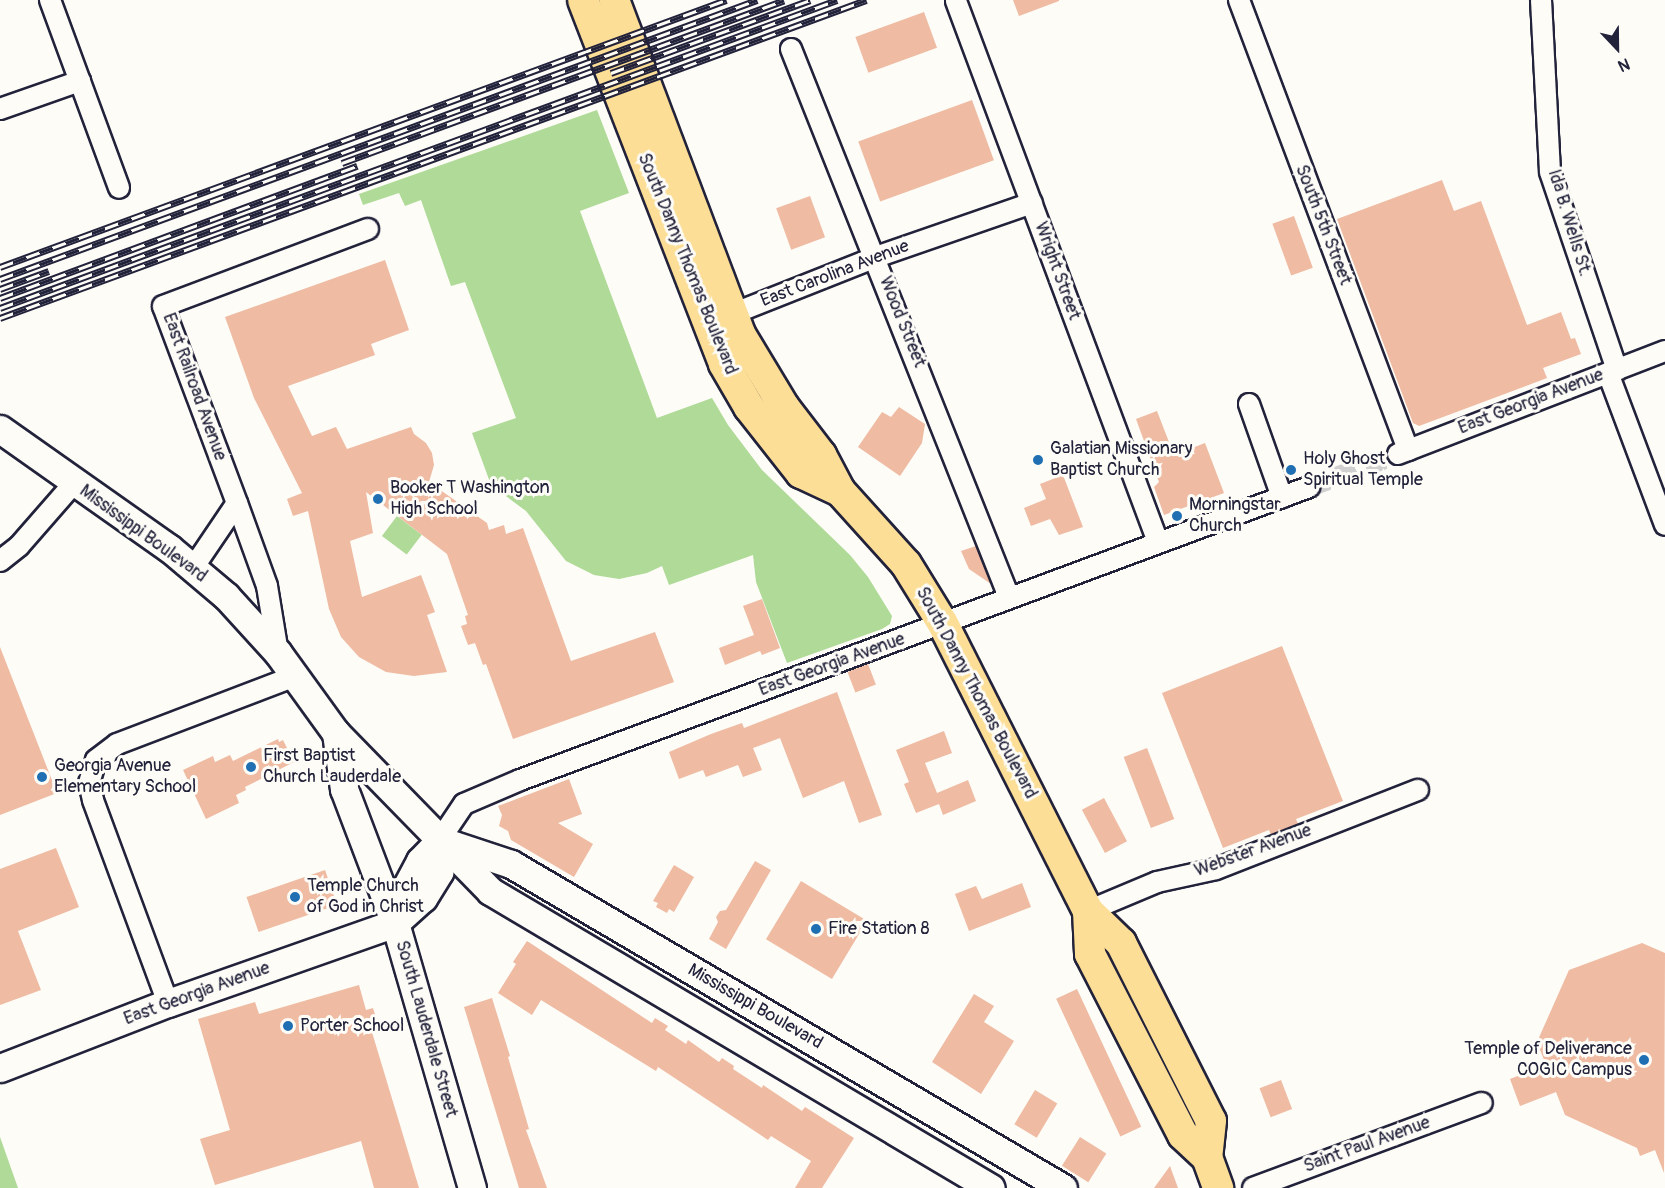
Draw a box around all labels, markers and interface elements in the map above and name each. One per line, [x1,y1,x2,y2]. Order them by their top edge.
north arrow [1587,18,1647,78]
text: N [1615,53,1633,76]
street label: South Danny Thomas Boulevard [633,150,741,378]
street label: South 5th Street [1290,162,1356,288]
street label: Ida B. Wells St. [1542,167,1596,279]
street label: Wright Street [1029,219,1085,323]
street label: East Carolina Avenue [758,236,912,312]
street label: Wood Street [874,273,930,371]
street label: East Railroad Avenue [157,310,231,464]
street label: East Georgia Avenue [1455,364,1607,440]
place label: Galatian Missionary Baptist Church [1050,439,1192,482]
place label: Holy Ghost Spiritual Temple [1303,449,1423,492]
marker: Galatian Missionary Baptist Church [1031,453,1045,467]
marker: Holy Ghost Spiritual Temple [1284,463,1298,477]
place label: Booker T Washington High School [390,478,550,520]
street label: Mississippi Boulevard [75,481,211,587]
marker: Booker T Washington High School [371,492,385,506]
place label: Morningstar Church [1189,495,1281,538]
marker: Morningstar Church [1170,509,1184,523]
street label: South Danny Thomas Boulevard [911,583,1041,803]
street label: East Georgia Avenue [756,629,908,701]
place label: First Baptist Church Lauderdale [263,746,401,789]
place label: Georgia Avenue Elementary School [54,756,196,798]
marker: First Baptist Church Lauderdale [244,760,258,774]
marker: Georgia Avenue Elementary School [35,770,49,784]
street label: Webster Avenue [1192,820,1314,882]
place label: Temple Church of God in Christ [307,876,424,918]
marker: Temple Church of God in Christ [288,890,302,904]
place label: Fire Station 8 [828,918,930,940]
marker: Fire Station 8 [809,922,823,936]
street label: South Lauderdale Street [390,938,462,1120]
street label: East Georgia Avenue [121,958,273,1030]
street label: Mississippi Boulevard [684,960,826,1054]
place label: Porter School [300,1015,404,1037]
marker: Porter School [281,1019,295,1033]
place label: Temple of Deliverance COGIC Campus [1464,1039,1632,1082]
marker: Temple of Deliverance COGIC Campus [1637,1053,1651,1067]
street label: Saint Paul Avenue [1301,1112,1433,1178]

